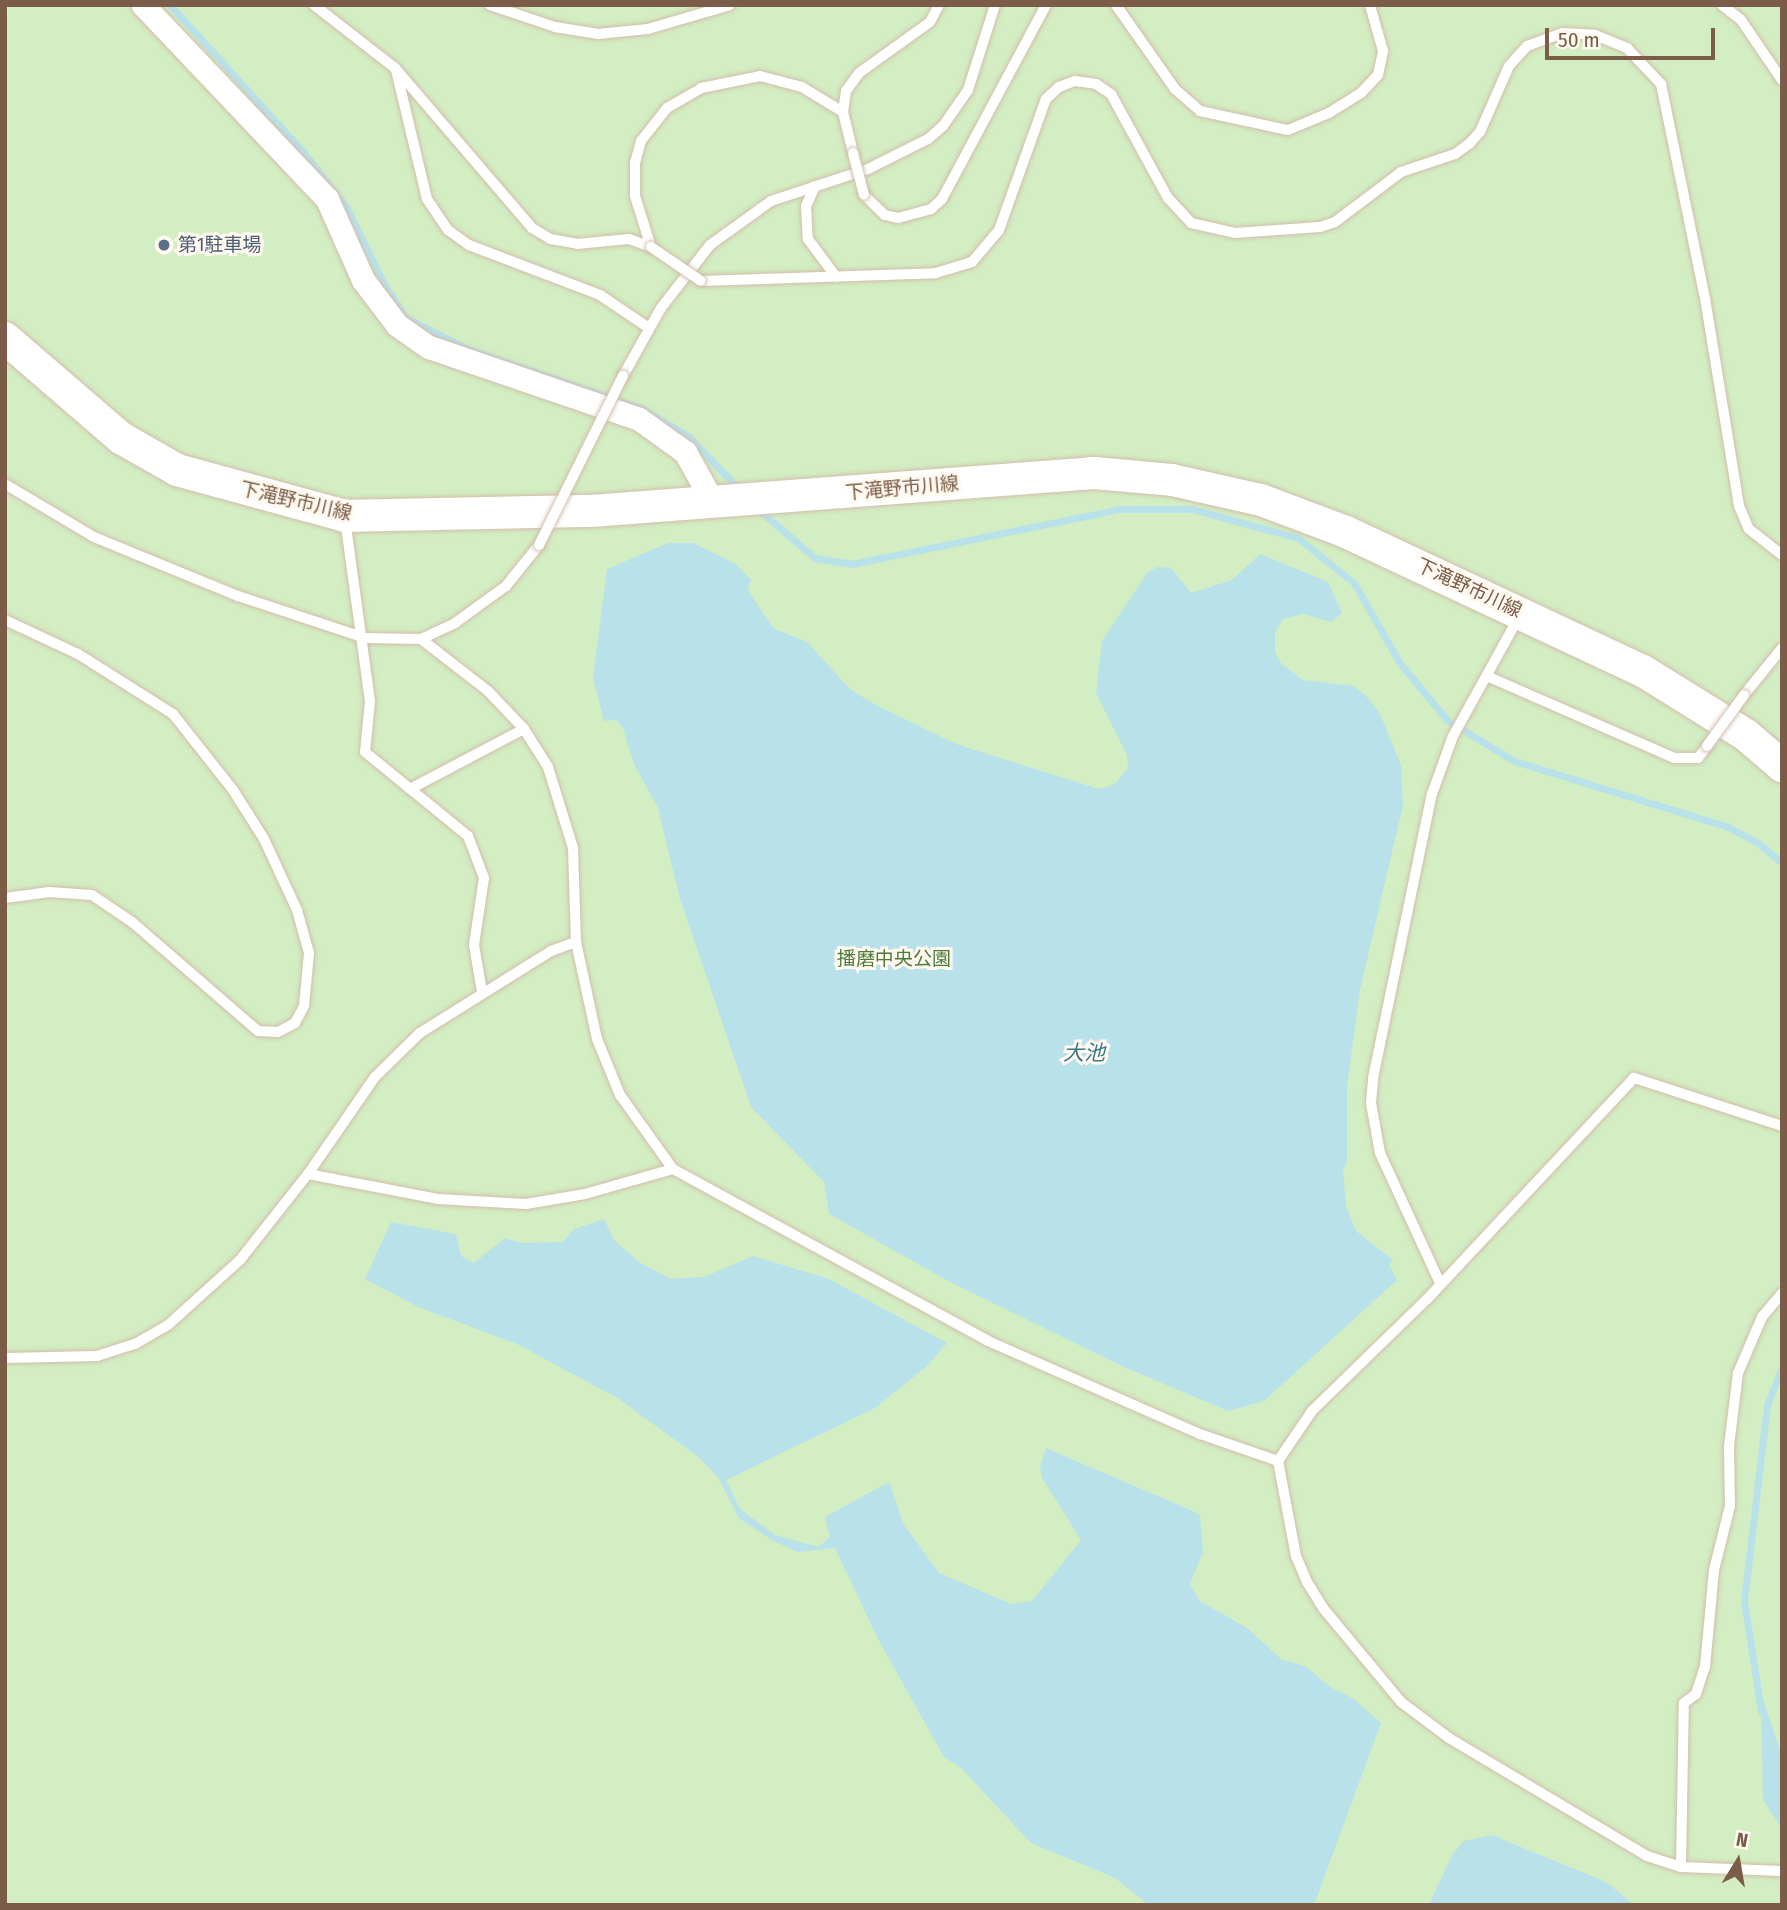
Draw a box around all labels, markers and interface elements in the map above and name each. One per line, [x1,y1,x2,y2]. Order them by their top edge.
scale bar [1549,14,1719,58]
text: 50 m [1558,27,1600,53]
place label: 第1駐車場 [178,234,261,256]
marker: 第1駐車場 [156,237,172,253]
street label: 下滝野市川線 [844,472,960,504]
street label: 下滝野市川線 [238,477,354,525]
street label: 下滝野市川線 [1413,554,1525,622]
park label: 播磨中央公園 [837,948,951,970]
water label: 大池 [1063,1040,1105,1066]
north arrow [1703,1826,1773,1896]
text: N [1734,1828,1750,1852]

